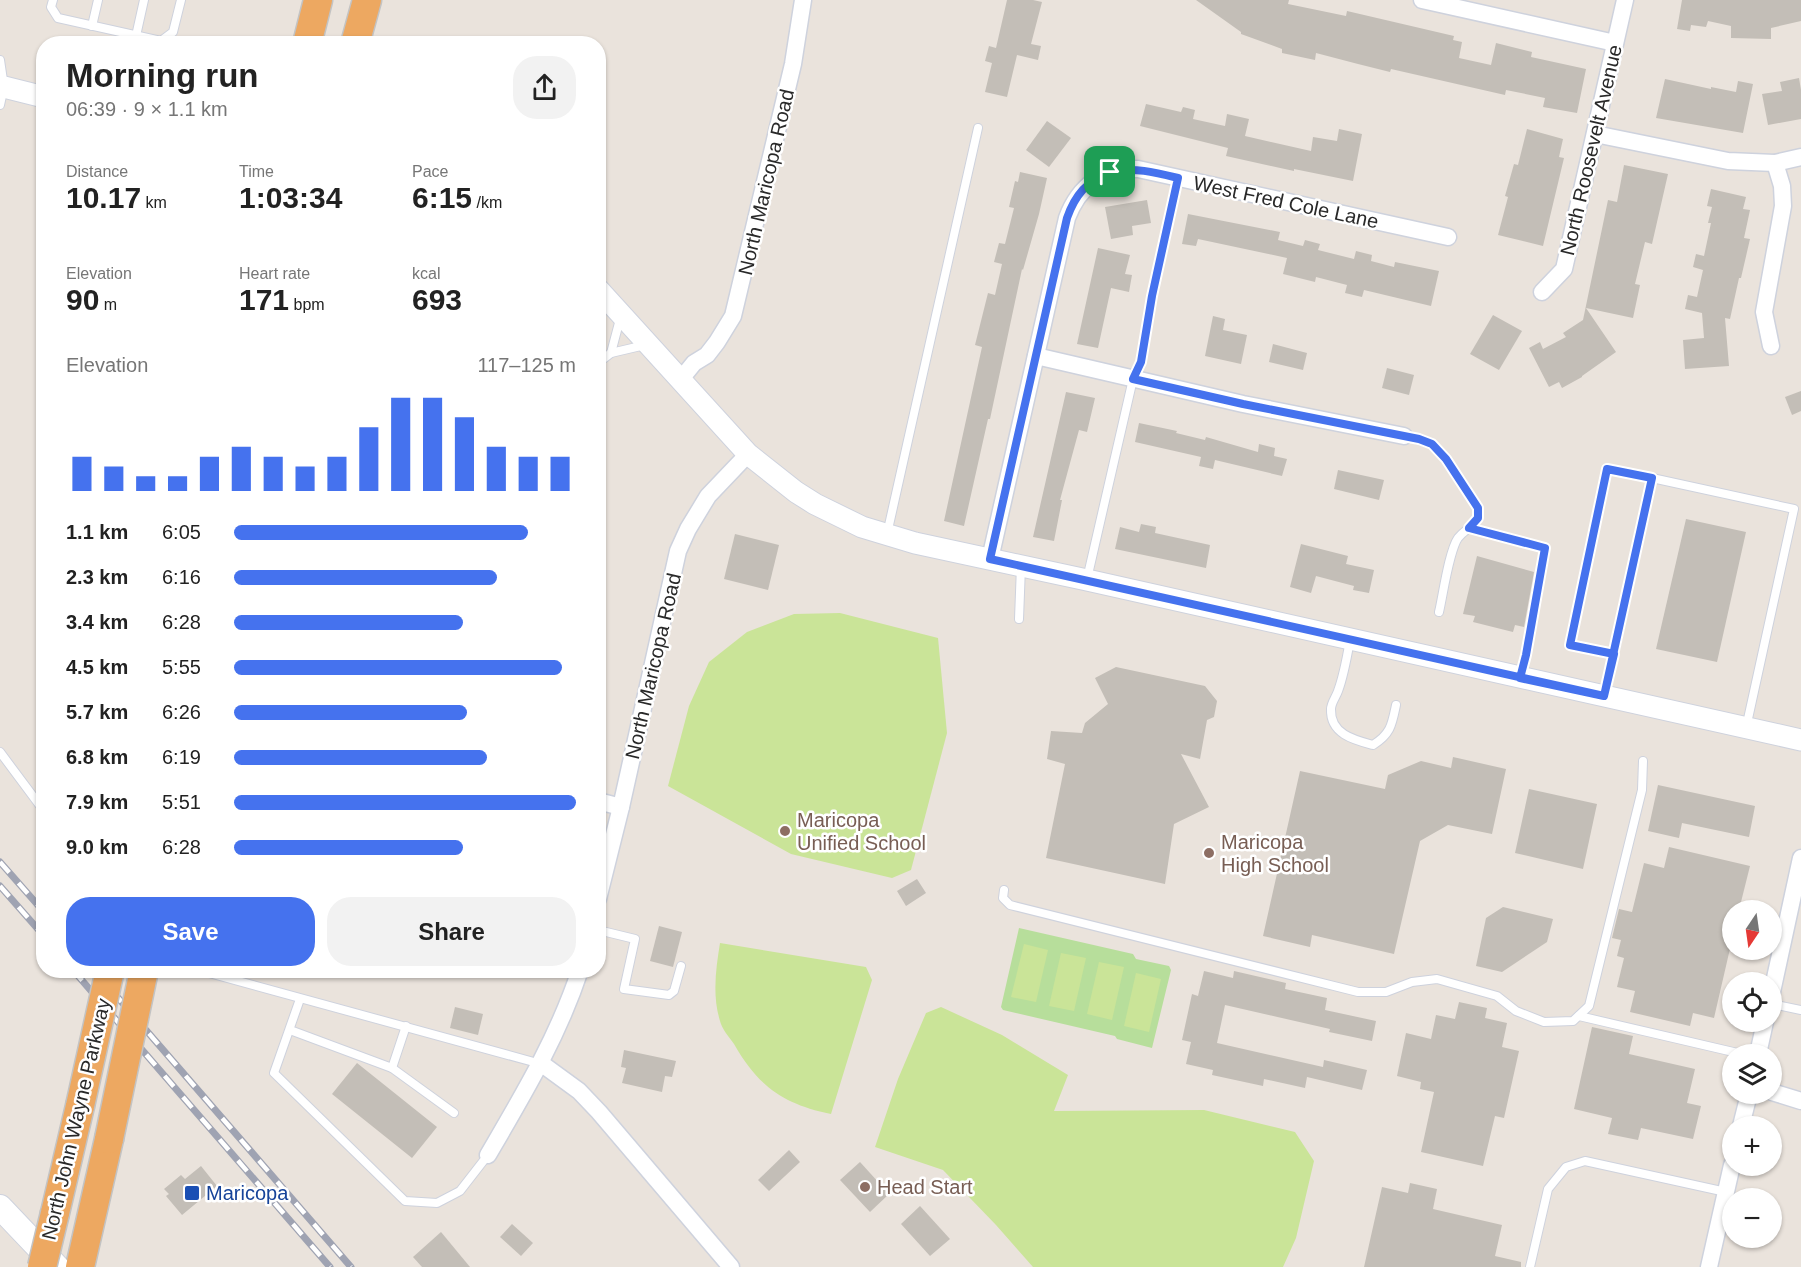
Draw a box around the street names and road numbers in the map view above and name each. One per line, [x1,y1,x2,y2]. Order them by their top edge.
street label: North Roosevelt Avenue [1556,43,1626,257]
street label: North Maricopa Road [734,87,798,277]
street label: West Fred Cole Lane [1191,172,1381,232]
street label: North Maricopa Road [621,571,685,761]
street label: North John Wayne Parkway [37,996,115,1242]

